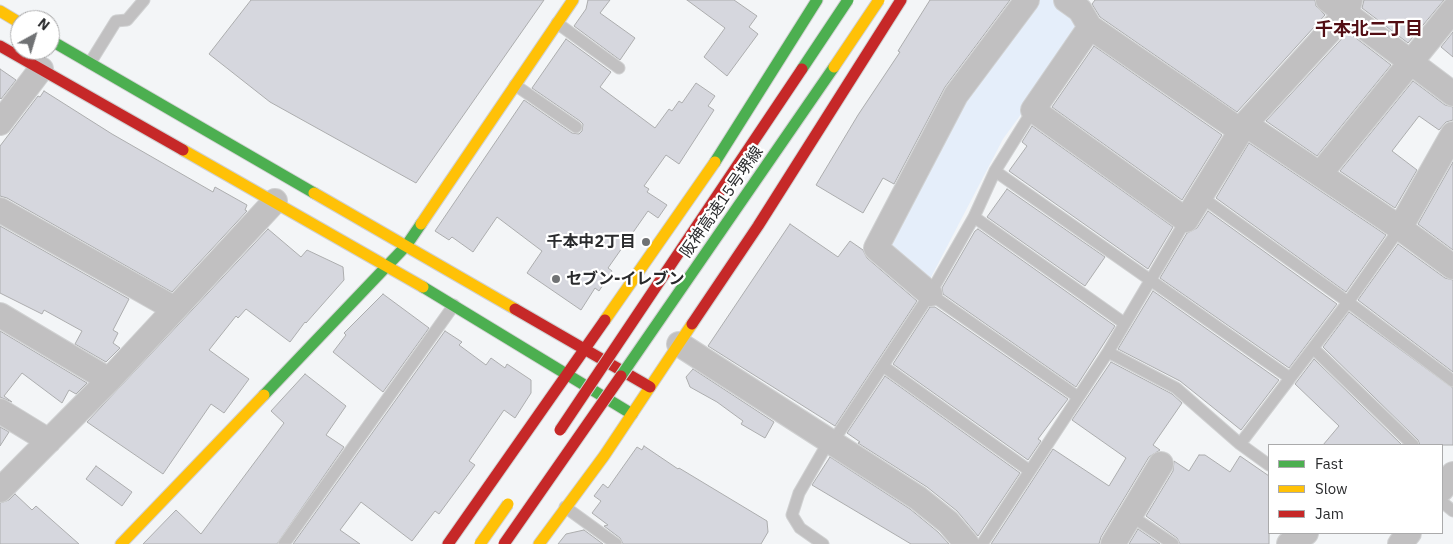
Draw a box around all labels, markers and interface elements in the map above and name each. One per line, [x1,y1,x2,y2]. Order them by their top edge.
north arrow [10,10,60,60]
text: N [34,14,53,34]
district label: 千本北二丁目 [1315,19,1423,41]
street label: 阪神高速15号堺線 [677,143,767,261]
place label: 千本中2丁目 [546,232,636,252]
marker: 千本中2丁目 [640,236,652,248]
place label: セブン-イレブン [566,269,684,289]
marker: セブン-イレブン [550,273,562,285]
legend [1268,444,1443,534]
text: Fast [1315,454,1343,473]
text: Slow [1315,479,1348,498]
text: Jam [1315,504,1344,523]

